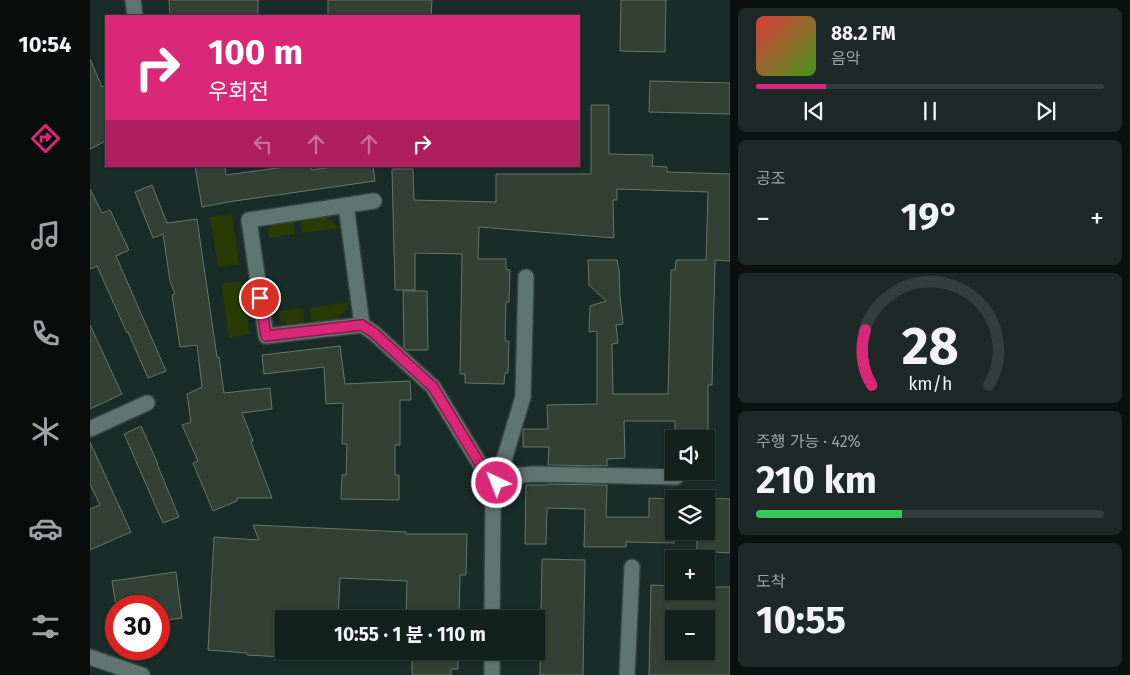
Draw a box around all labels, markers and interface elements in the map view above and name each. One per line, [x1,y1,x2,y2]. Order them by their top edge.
text: 88.2 FM [831,22,896,45]
text: 10:54 [19,31,71,58]
text: 100 m [208,31,303,73]
icon: right [125,35,190,100]
text: 음악 [831,49,860,68]
text: 우회전 [208,78,269,105]
icon: previous [800,97,828,125]
icon: pause [916,97,944,125]
icon: next [1032,97,1060,125]
icon: directions [28,121,63,156]
icon: left [249,130,277,158]
icon: ahead [302,130,330,158]
icon: ahead [355,130,383,158]
icon: right [408,130,436,158]
text: 공조 [756,169,785,188]
text: 19° [901,194,959,240]
text: − [756,202,770,235]
text: + [1090,202,1104,235]
icon: music [28,218,63,253]
pin [239,277,281,319]
icon: arrive [246,284,274,312]
text: 28 [901,315,959,378]
icon: phone [28,316,63,351]
text: km/h [908,373,952,395]
icon: climate [28,414,63,449]
map controls [665,430,715,660]
button: sound [665,430,715,480]
text: 주행 가능 · 42% [756,432,861,451]
position arrow [470,456,522,508]
text: 210 km [756,457,877,503]
button: layers [665,490,715,540]
icon: car [28,511,63,546]
button: + [665,550,715,600]
text: 도착 [756,572,785,591]
speed limit sign: 30 [105,595,170,660]
text: 10:55 [756,597,846,643]
icon: filters [28,609,63,644]
button: − [665,610,715,660]
text: 10:55 · 1 분 · 110 m [334,623,486,646]

